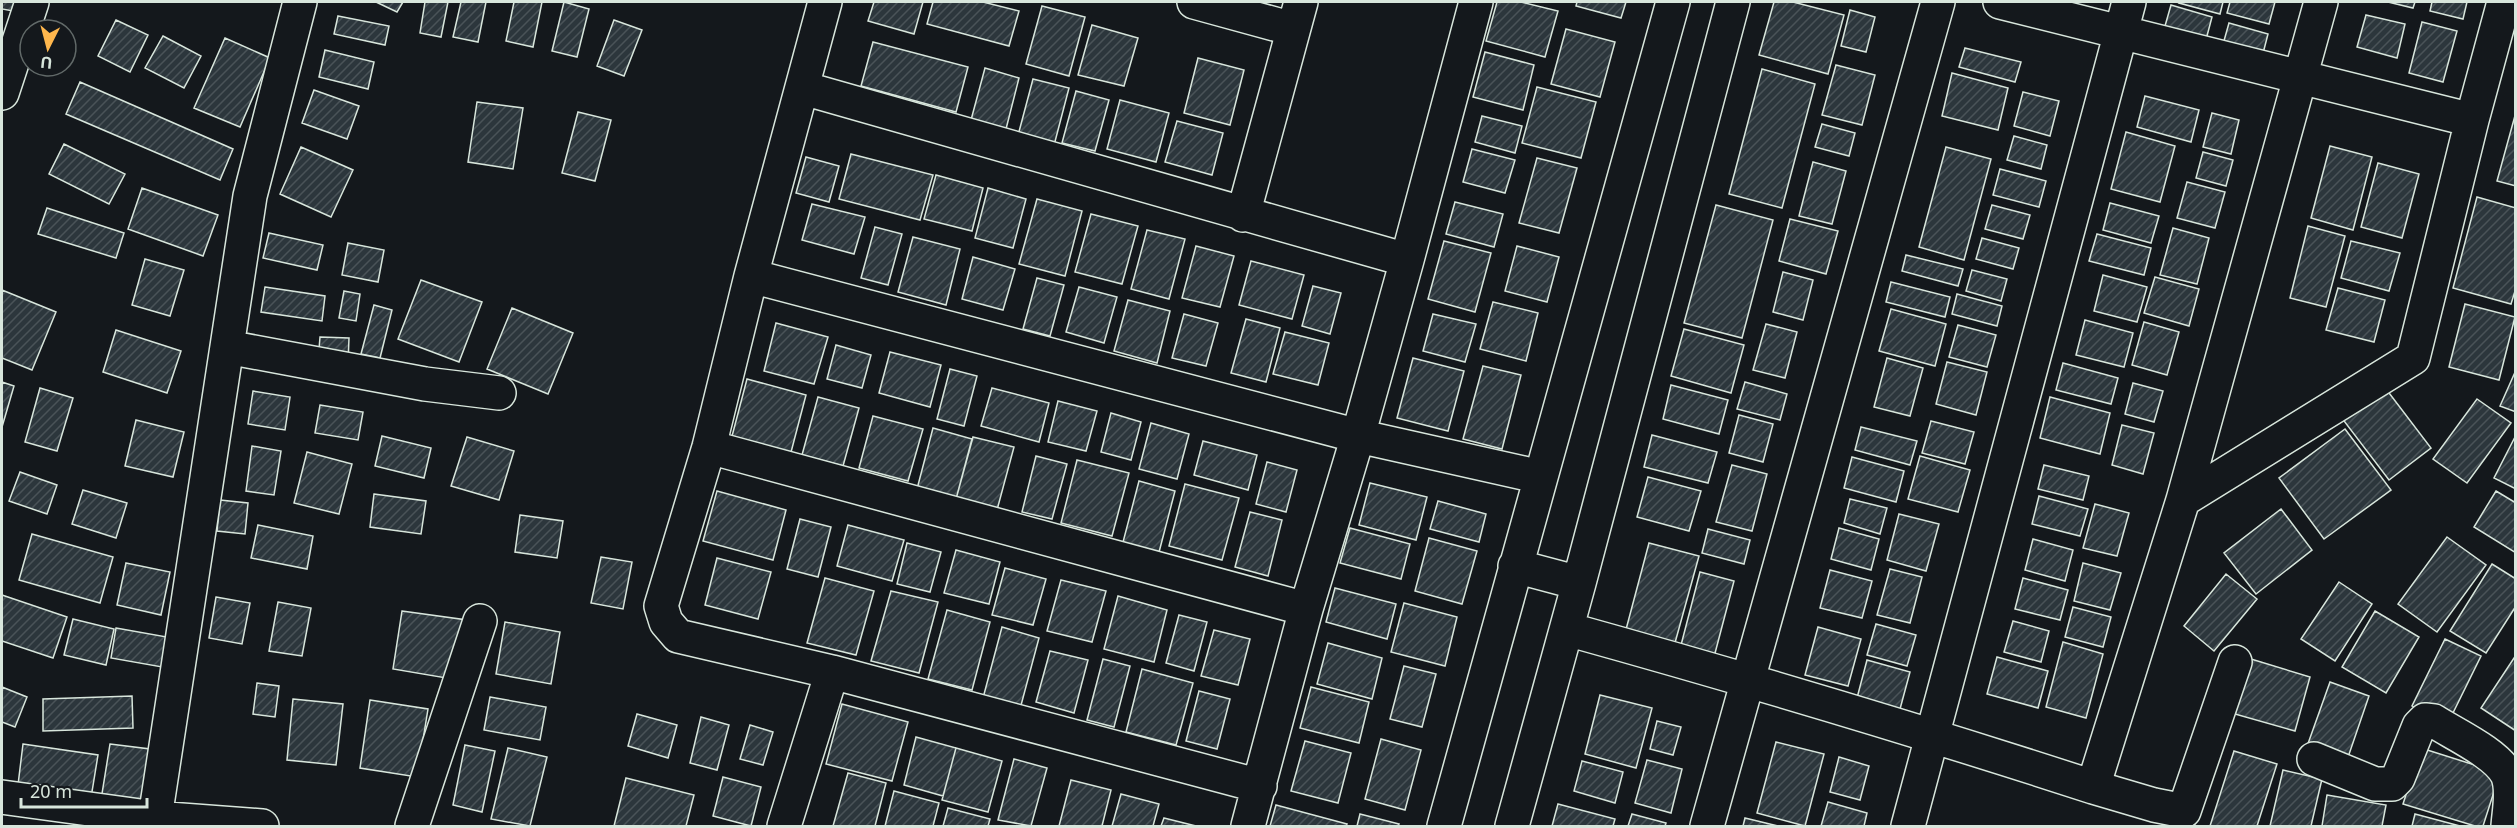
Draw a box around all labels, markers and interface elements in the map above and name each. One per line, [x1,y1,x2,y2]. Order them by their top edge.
north arrow [18,18,78,78]
text: U [39,51,54,74]
scale bar [21,771,147,809]
text: 20 m [30,779,72,803]

